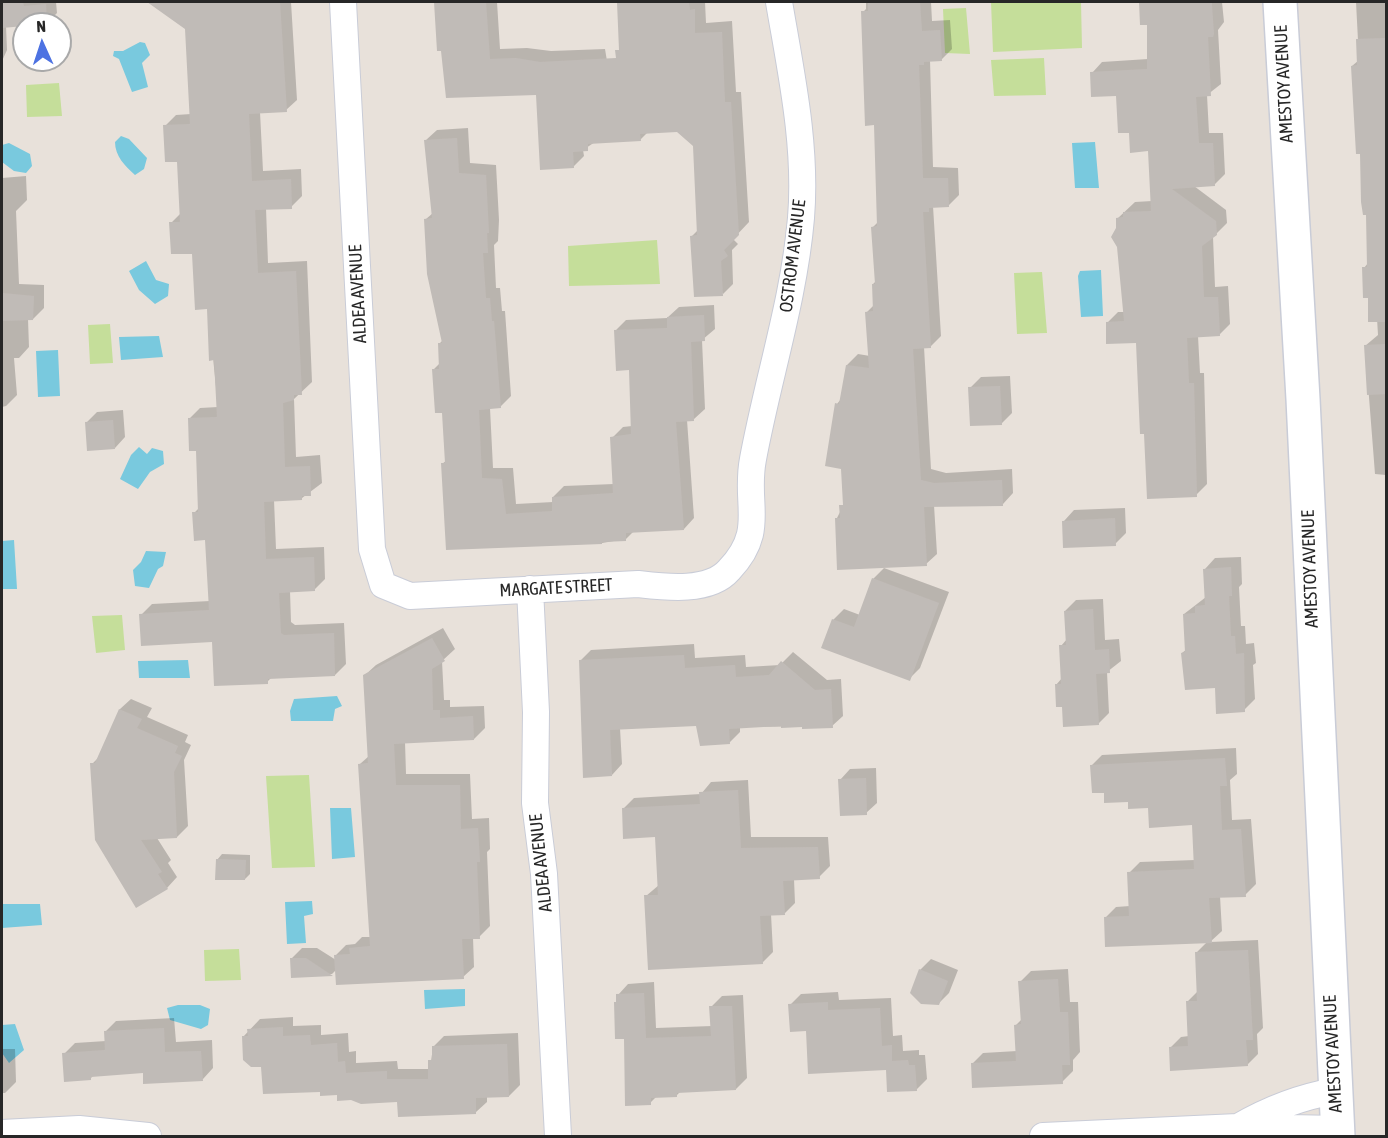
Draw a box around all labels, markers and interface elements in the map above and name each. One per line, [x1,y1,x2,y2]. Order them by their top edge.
north arrow [12,12,72,72]
text: N [36,17,46,35]
street label: AMESTOY AVENUE [1270,25,1298,143]
street label: OSTROM AVENUE [775,198,811,314]
street label: ALDEA AVENUE [345,244,371,344]
street label: AMESTOY AVENUE [1297,510,1323,628]
street label: MARGATE STREET [499,574,613,602]
street label: ALDEA AVENUE [525,813,557,913]
street label: AMESTOY AVENUE [1319,995,1347,1113]

